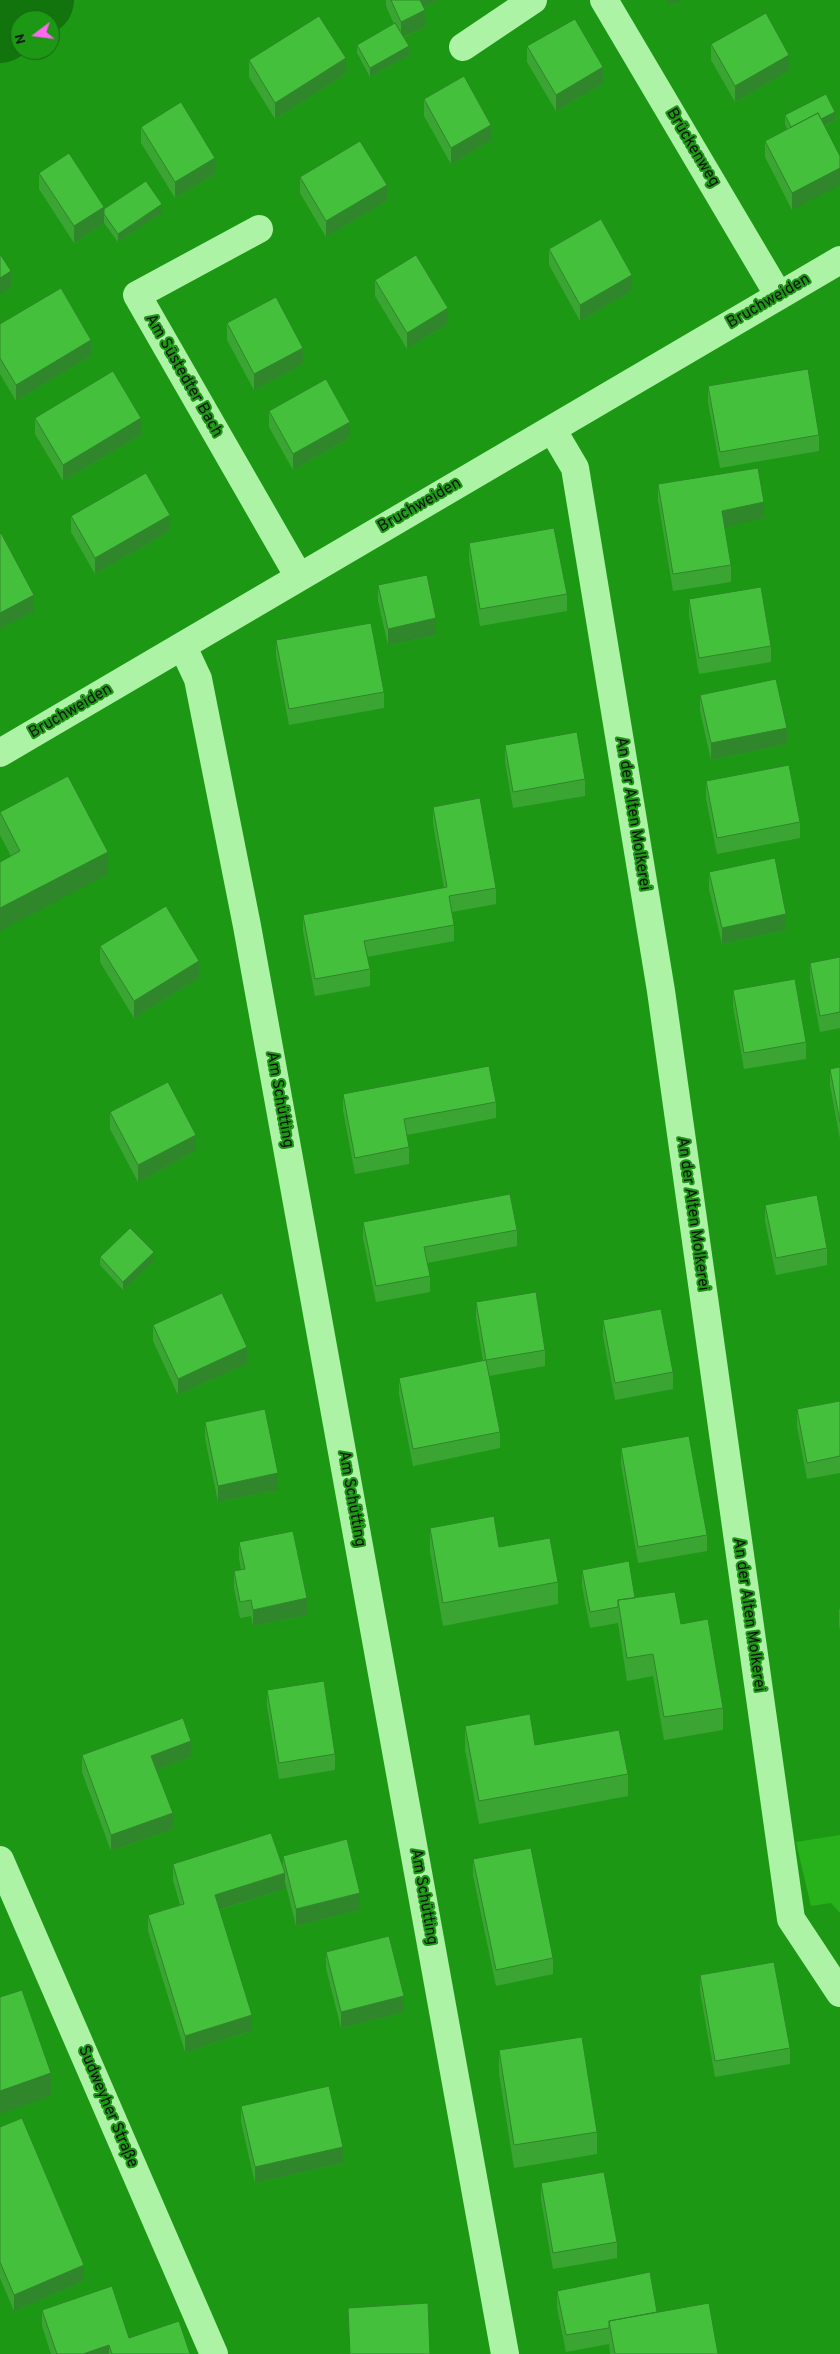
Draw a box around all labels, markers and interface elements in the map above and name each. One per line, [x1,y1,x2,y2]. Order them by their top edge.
north arrow [10,10,60,60]
text: N [11,32,31,46]
street label: Brückenweg [661,105,723,191]
street label: Bruchweiden [724,270,814,334]
street label: Am Süstedter Bach [140,311,226,441]
street label: Bruchweiden [375,474,465,538]
street label: Bruchweiden [26,680,116,744]
street label: An der Alten Molkerei [610,736,654,892]
street label: Am Schütting [261,1050,297,1150]
street label: An der Alten Molkerei [672,1136,712,1292]
street label: Am Schütting [333,1449,369,1549]
street label: An der Alten Molkerei [728,1537,768,1693]
street label: Am Schütting [405,1847,441,1947]
street label: Sudweyher Straße [73,2043,141,2171]

